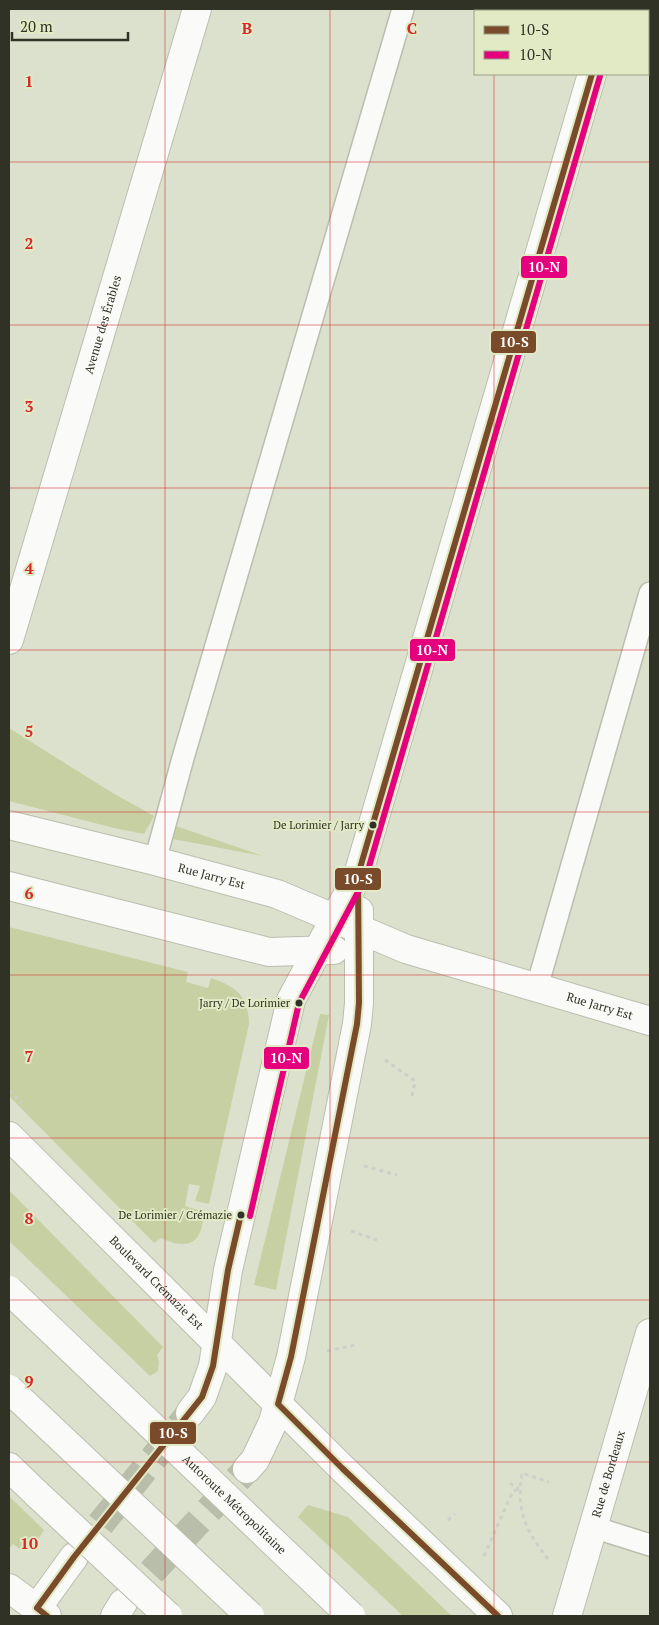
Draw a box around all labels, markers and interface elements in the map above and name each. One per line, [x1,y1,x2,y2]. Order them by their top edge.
scale bar [12,10,129,42]
legend [474,10,649,75]
text: 20 m [20,16,53,36]
text: B [242,17,252,39]
text: C [407,17,417,39]
text: 10-S [519,19,549,39]
text: 10-N [519,44,552,64]
text: 1 [24,70,34,92]
text: 2 [24,232,34,254]
line badge: 10-N [520,255,568,279]
text: 10-N [528,257,560,276]
street label: Avenue des Érables [81,273,124,376]
line badge: 10-S [490,330,537,354]
text: 10-S [499,332,529,351]
text: 3 [24,395,34,417]
text: 4 [24,557,34,579]
line badge: 10-N [409,638,456,662]
text: 10-N [416,640,448,659]
text: 5 [24,720,34,742]
place label: De Lorimier / Jarry [273,818,364,832]
marker: De Lorimier / Jarry [368,820,378,830]
street label: Rue Jarry Est [177,860,247,892]
line badge: 10-S [334,867,382,891]
text: 10-S [343,869,373,888]
text: 6 [24,882,34,904]
street label: Rue Jarry Est [565,989,635,1023]
place label: Jarry / De Lorimier [199,996,291,1010]
marker: Jarry / De Lorimier [294,998,304,1008]
text: 7 [24,1045,34,1067]
line badge: 10-N [263,1046,310,1070]
text: 10-N [270,1048,302,1067]
text: 8 [24,1207,34,1229]
place label: De Lorimier / Crémazie [119,1208,232,1222]
marker: De Lorimier / Crémazie [236,1210,246,1220]
street label: Boulevard Crémazie Est [107,1232,207,1333]
text: 9 [24,1370,34,1392]
line badge: 10-S [149,1421,197,1445]
text: 10-S [158,1423,188,1442]
street label: Rue de Bordeaux [588,1428,628,1519]
street label: Autoroute Métropolitaine [179,1451,290,1557]
text: 10 [20,1532,38,1554]

